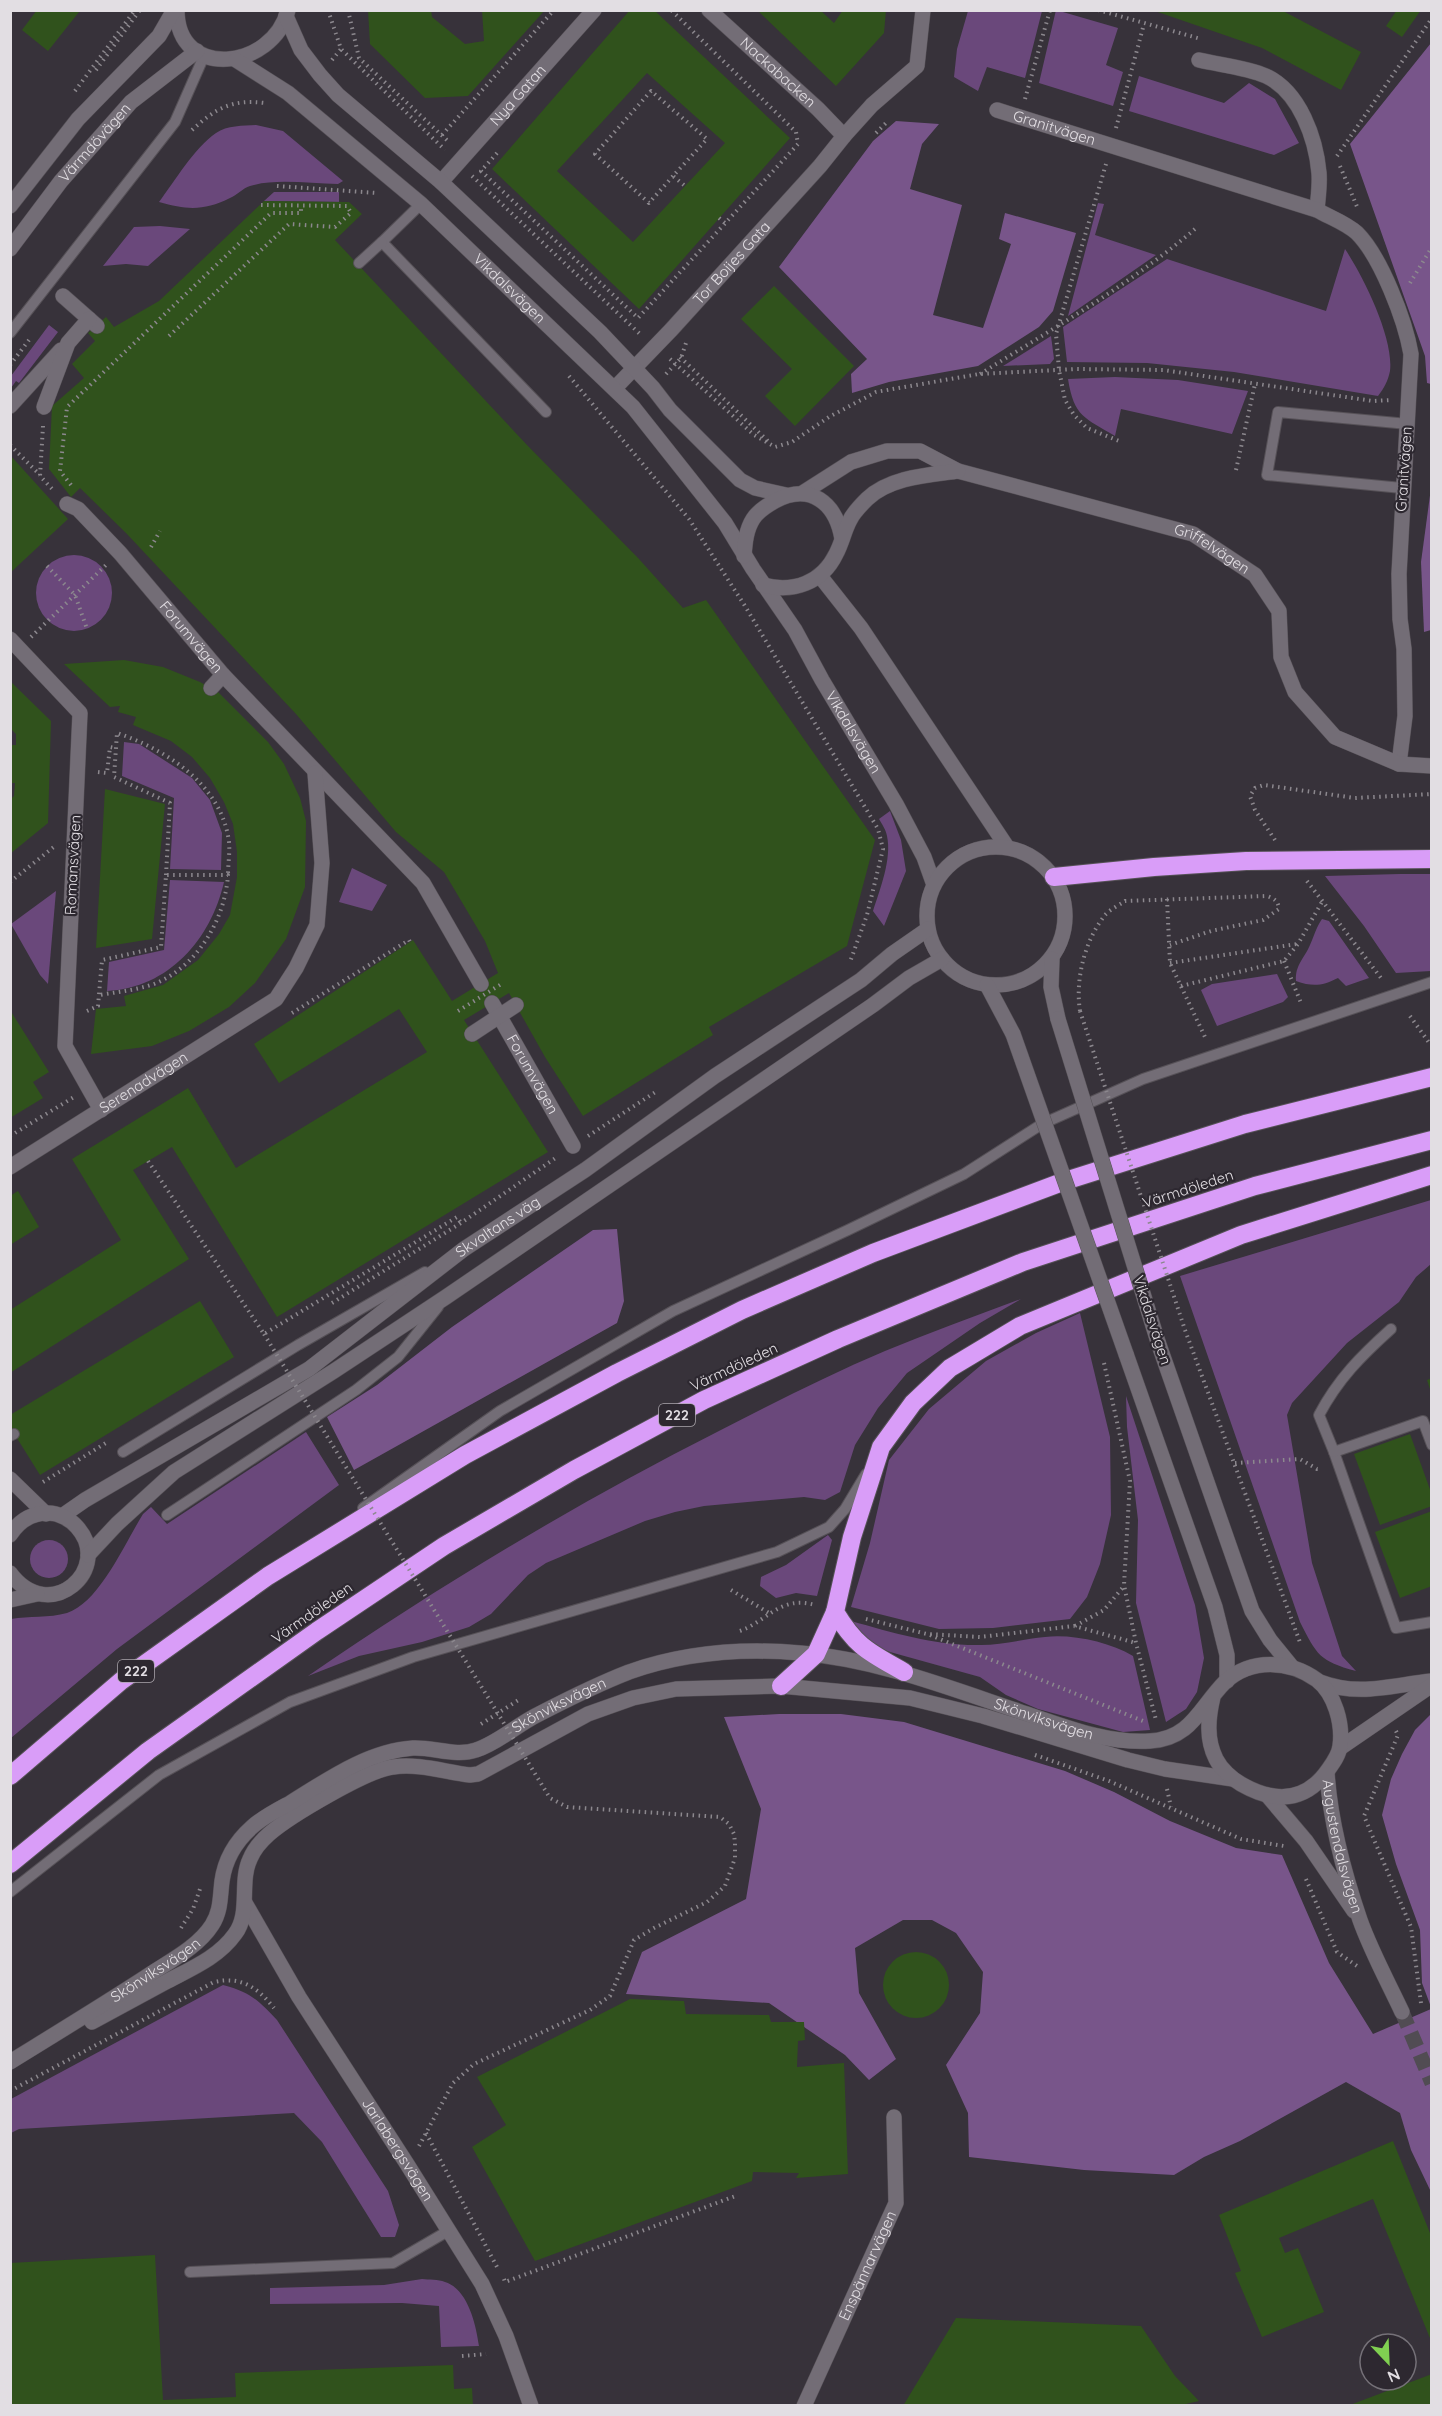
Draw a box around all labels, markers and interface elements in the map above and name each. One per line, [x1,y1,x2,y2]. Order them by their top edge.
street label: Nackabacken [736,33,820,111]
street label: Nya Gatan [486,61,550,129]
street label: Värmdövägen [54,99,135,186]
street label: Granitvägen [1011,106,1098,149]
street label: Tor Boijes Gata [689,217,774,308]
street label: Vikdalsvägen [470,249,550,327]
street label: Granitvägen [1391,426,1416,512]
street label: Griffelvägen [1172,519,1253,578]
street label: Forumvägen [156,597,227,677]
street label: Vikdalsvägen [822,687,886,777]
street label: Romansvägen [60,814,85,916]
street label: Forumvägen [503,1031,563,1117]
street label: Serenadvägen [96,1047,191,1117]
street label: Värmdöleden [1140,1165,1236,1212]
street label: Skvaltans väg [451,1192,544,1261]
street label: Vikdalsvägen [1129,1273,1176,1367]
street label: Värmdöleden [687,1338,781,1395]
road number: 222 [659,1404,695,1426]
street label: Värmdöleden [268,1578,356,1647]
road number: 222 [118,1660,154,1682]
street label: Skönviksvägen [508,1673,609,1737]
street label: Skönviksvägen [992,1694,1095,1744]
street label: Augustendalsvägen [1319,1779,1367,1916]
street label: Skönviksvägen [107,1933,204,2006]
street label: Jarlabergsvägen [358,2094,438,2204]
street label: Enspännarvägen [834,2208,900,2323]
north arrow [1358,2332,1418,2392]
text: N [1385,2364,1403,2387]

